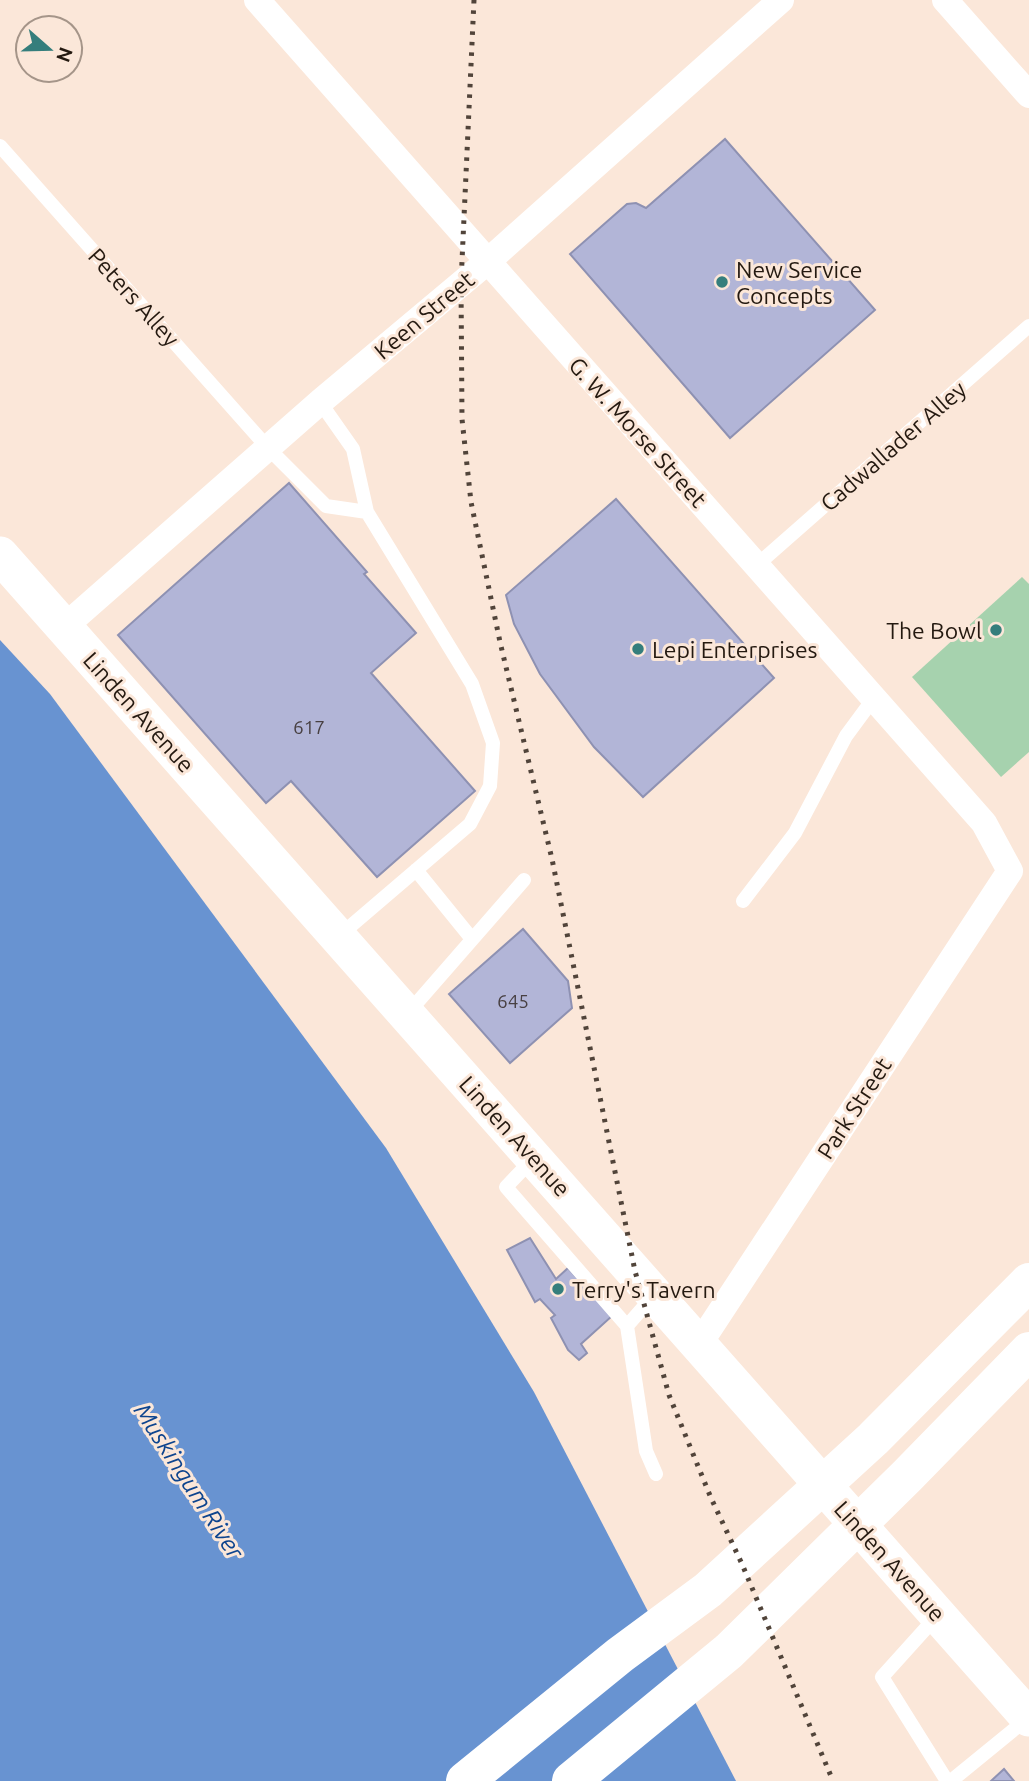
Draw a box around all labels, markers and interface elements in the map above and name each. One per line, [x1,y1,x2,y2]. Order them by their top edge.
north arrow [14,14,84,84]
text: N [52,44,78,65]
street label: Peters Alley [84,243,184,351]
place label: New Service Concepts [736,257,862,308]
street label: Keen Street [369,266,479,364]
marker: New Service Concepts [714,274,730,290]
street label: G. W. Morse Street [564,352,712,512]
street label: Cadwallader Alley [815,376,971,516]
place label: The Bowl [886,618,982,643]
marker: The Bowl [988,622,1004,638]
place label: Lepi Enterprises [652,637,818,662]
marker: Lepi Enterprises [630,641,646,657]
street label: Linden Avenue [79,647,199,777]
house number: 617 [293,716,325,738]
house number: 645 [497,990,529,1012]
street label: Park Street [812,1053,896,1163]
street label: Linden Avenue [455,1071,575,1201]
place label: Terry's Tavern [572,1277,716,1302]
marker: Terry's Tavern [550,1281,566,1297]
water label: Muskingum River [129,1398,250,1564]
street label: Linden Avenue [830,1496,950,1626]

